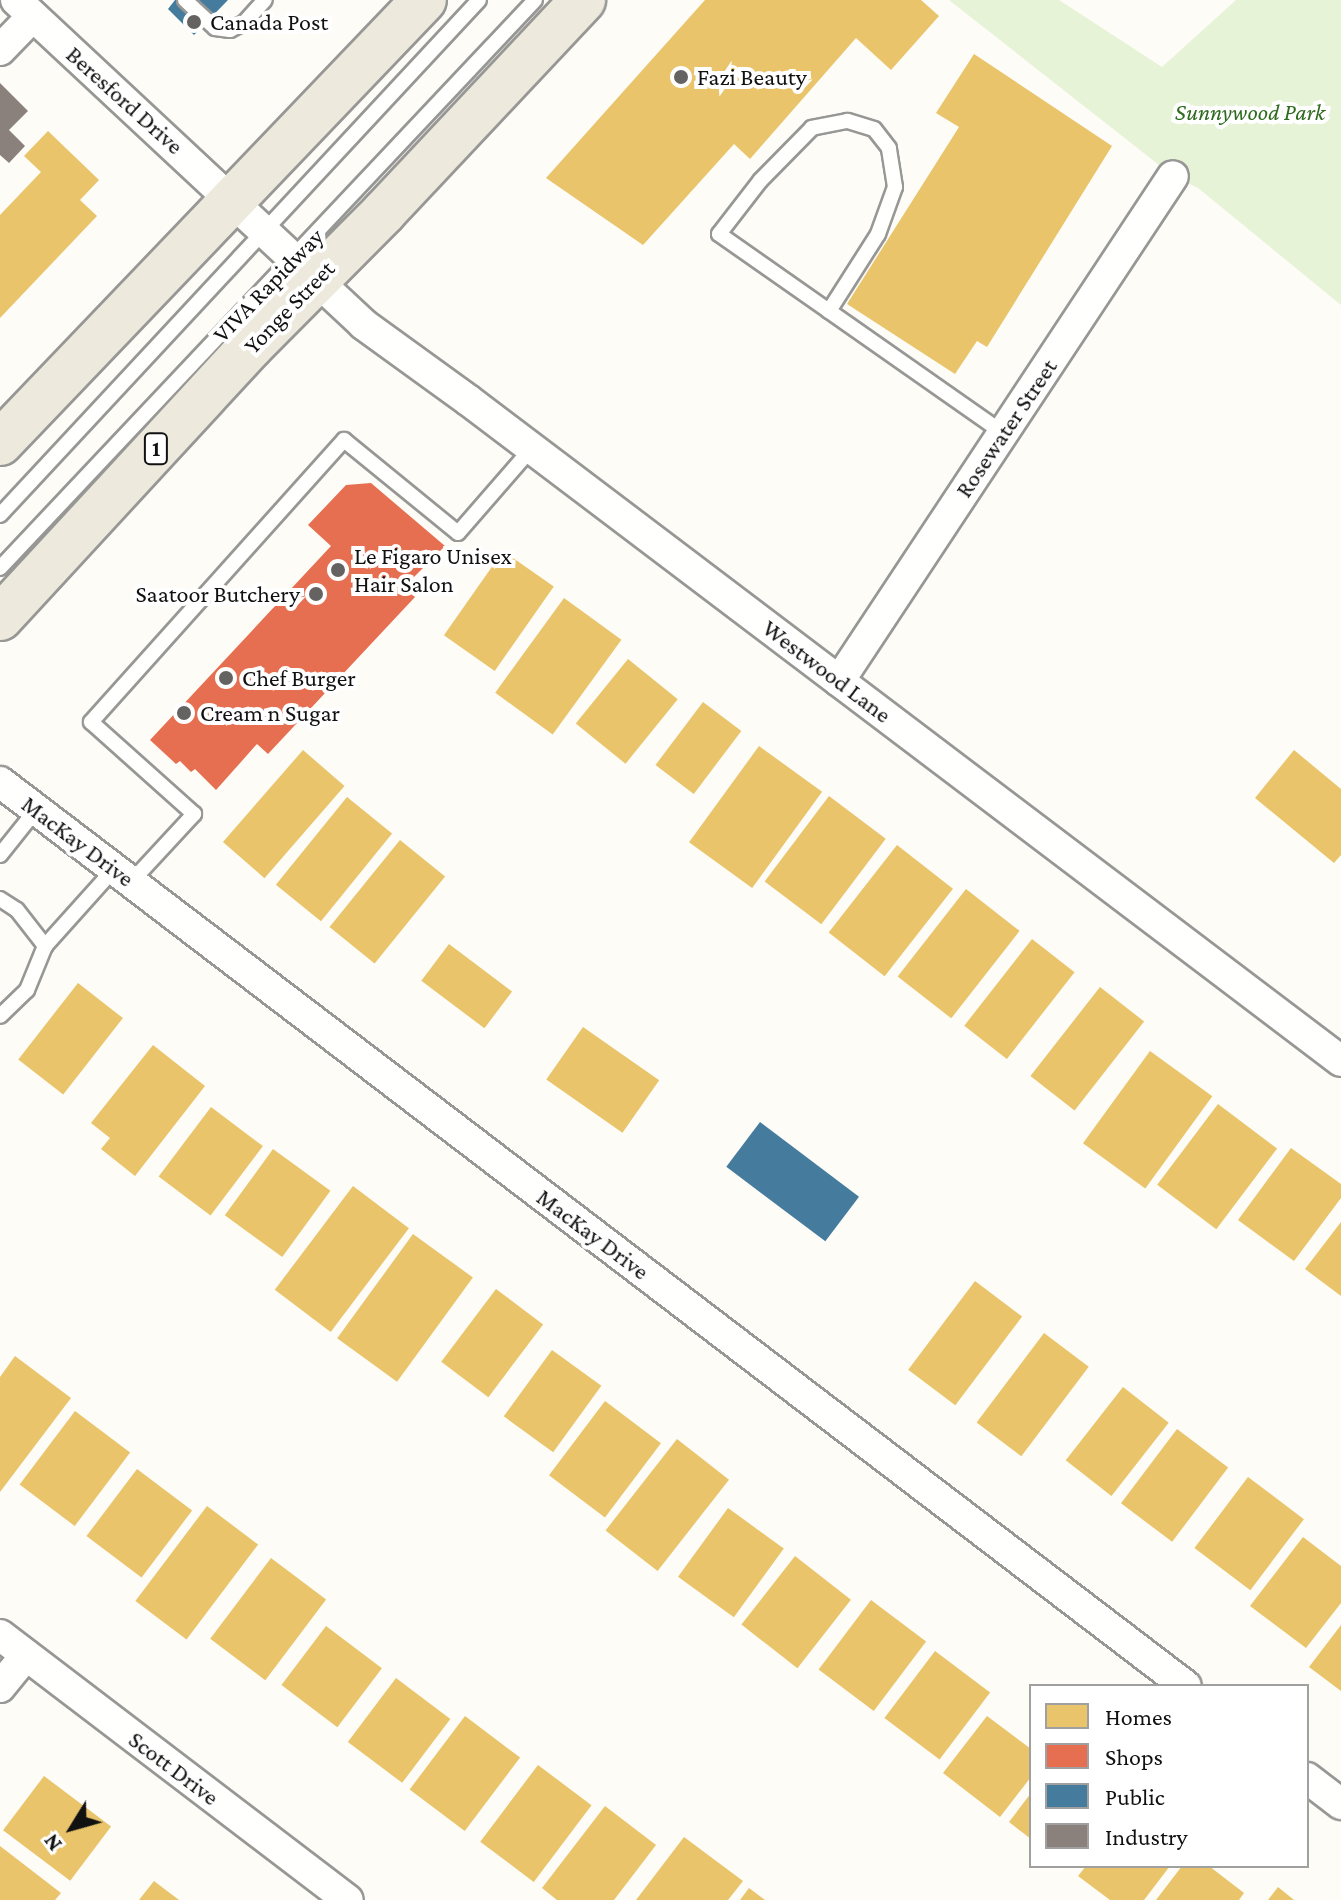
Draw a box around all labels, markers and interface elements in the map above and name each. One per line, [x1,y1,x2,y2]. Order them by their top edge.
place label: Canada Post [210,8,328,36]
marker: Canada Post [185,13,203,31]
street label: Beresford Drive [60,40,190,160]
place label: Fazi Beauty [697,63,807,91]
marker: Fazi Beauty [672,68,690,86]
park label: Sunnywood Park [1175,98,1325,126]
street label: VIVA Rapidway [207,222,329,348]
street label: Yonge Street [237,254,341,360]
street label: Rosewater Street [949,353,1063,503]
road number: 1 [142,431,170,467]
place label: Le Figaro Unisex Hair Salon [354,542,512,598]
marker: Le Figaro Unisex Hair Salon [329,561,347,579]
place label: Saatoor Butchery [135,580,300,608]
marker: Saatoor Butchery [307,585,325,603]
street label: Westwood Lane [757,613,897,729]
place label: Chef Burger [242,664,356,692]
marker: Chef Burger [217,669,235,687]
place label: Cream n Sugar [200,699,340,727]
marker: Cream n Sugar [175,704,193,722]
street label: MacKay Drive [16,789,140,893]
street label: MacKay Drive [531,1182,655,1286]
legend [1029,1684,1309,1868]
text: Homes [1105,1703,1172,1730]
street label: Scott Drive [123,1725,225,1811]
text: Shops [1105,1743,1163,1770]
text: Public [1105,1783,1165,1810]
north arrow [32,1788,112,1868]
text: Industry [1105,1823,1188,1850]
text: N [38,1829,67,1856]

